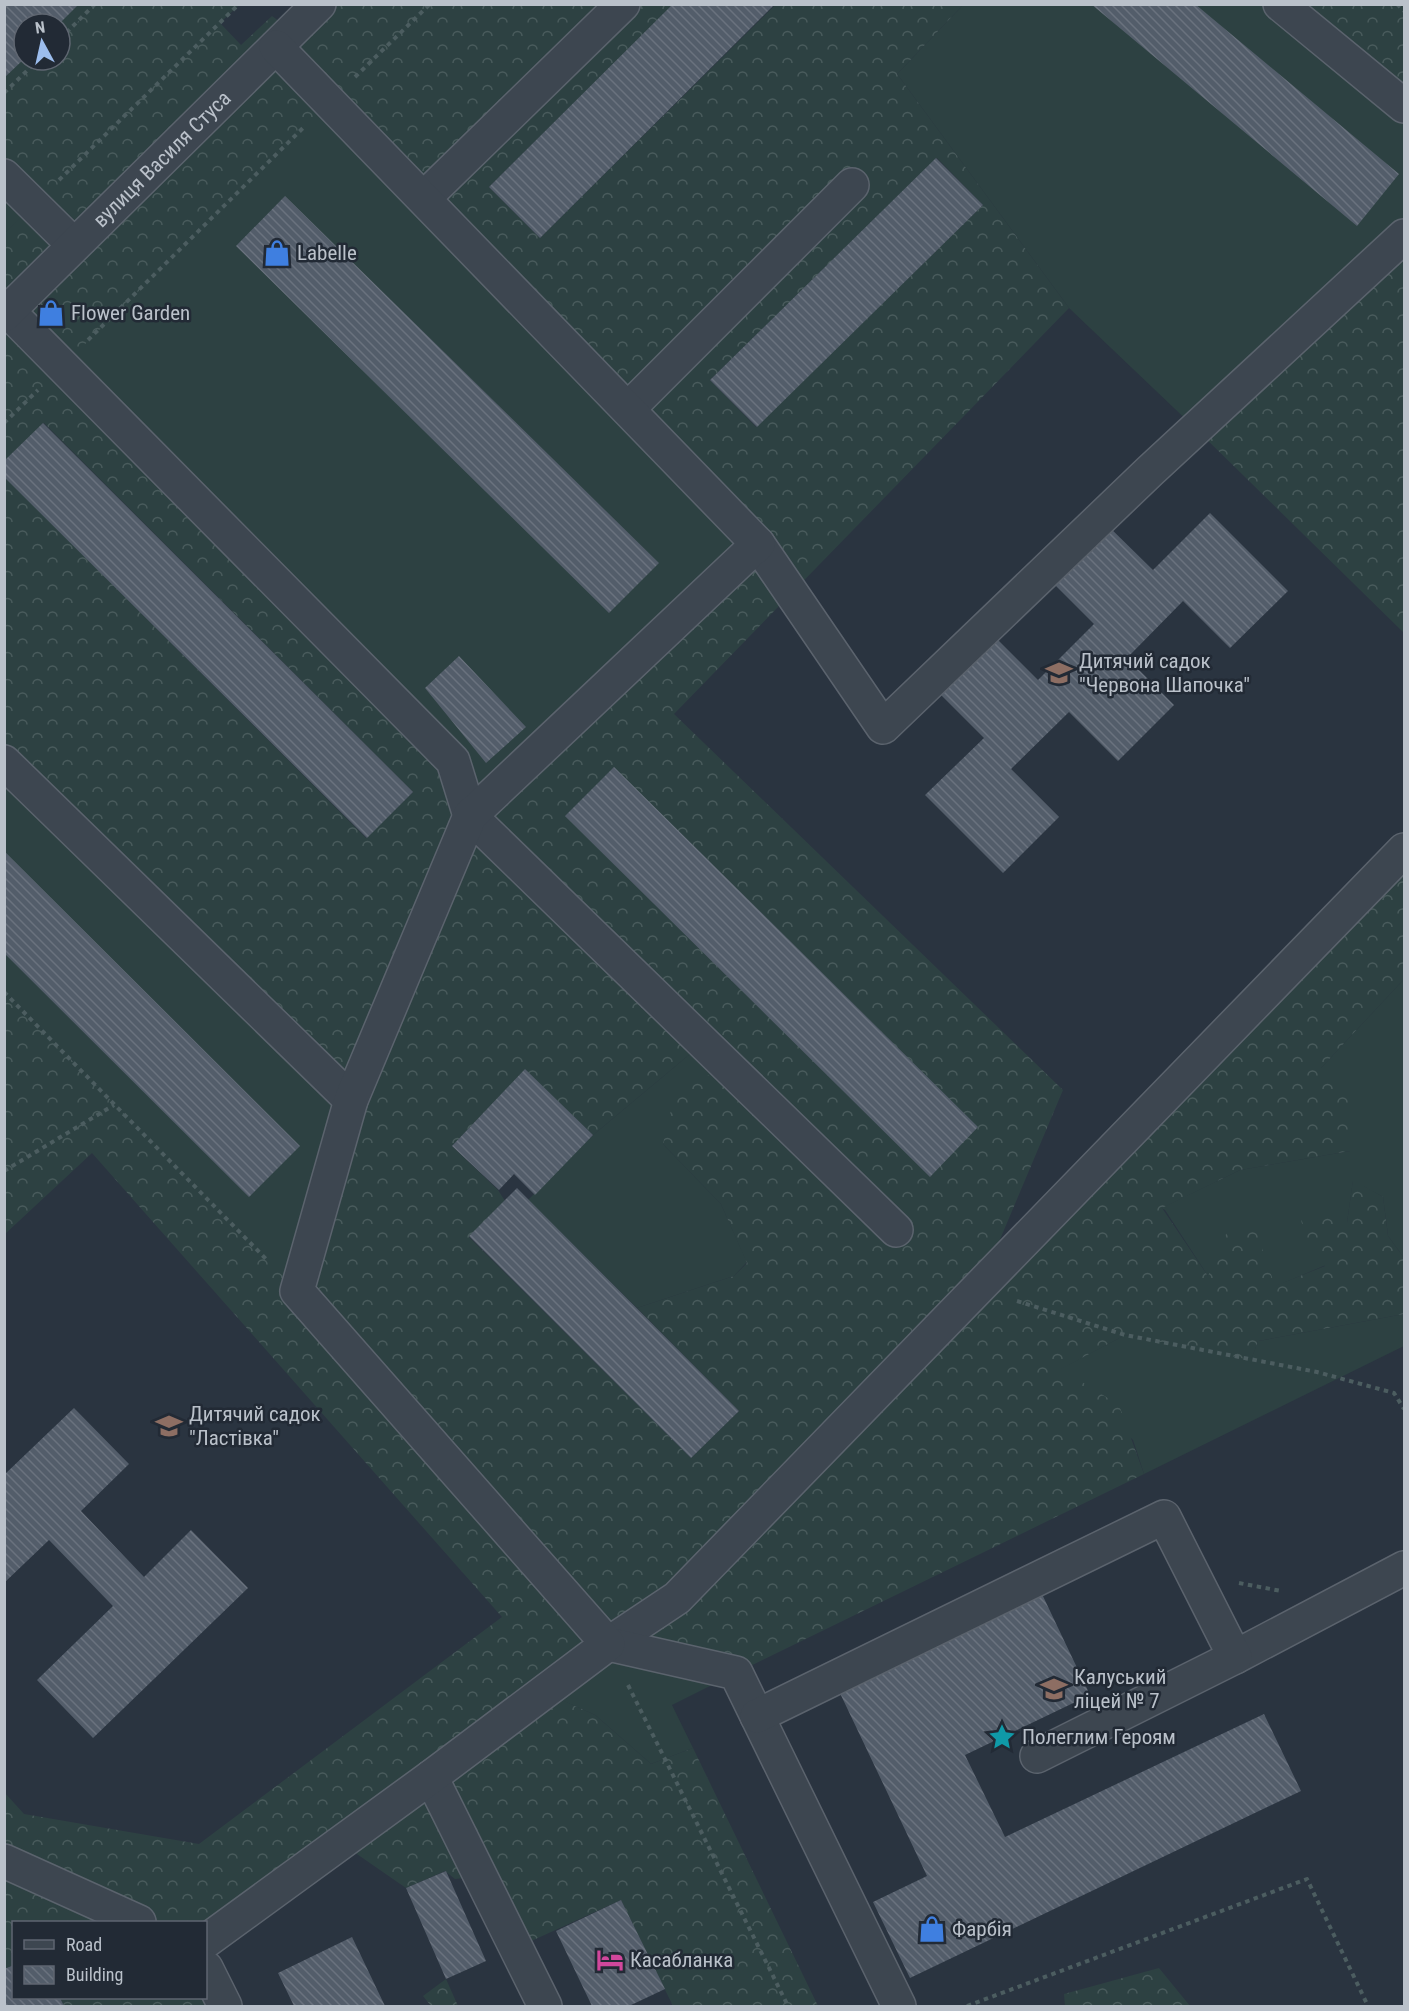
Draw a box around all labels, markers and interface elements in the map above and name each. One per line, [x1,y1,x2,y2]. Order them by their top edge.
north arrow [12,12,72,72]
text: N [34,18,46,38]
street label: вулиця Василя Стуса [88,86,236,232]
shop icon: Labelle [262,238,292,268]
place label: Labelle [297,241,357,265]
shop icon: Flower Garden [36,298,66,328]
place label: Flower Garden [71,301,190,325]
place label: Дитячий садок "Червона Шапочка" [1079,649,1250,697]
school or university icon: Дитячий садок "Червона Шапочка" [1044,658,1074,688]
place label: Дитячий садок "Ластівка" [189,1402,321,1450]
school or university icon: Дитячий садок "Ластівка" [154,1411,184,1441]
place label: Калуський ліцей № 7 [1074,1665,1166,1713]
school or university icon: Калуський ліцей № 7 [1039,1674,1069,1704]
place icon: Полеглим Героям [987,1722,1017,1752]
place label: Полеглим Героям [1022,1725,1176,1749]
shop icon: Фарбія [917,1914,947,1944]
place label: Фарбія [952,1917,1012,1941]
legend [12,1921,207,1999]
text: Road [66,1934,102,1955]
hotel icon: Касабланка [595,1945,625,1975]
place label: Касабланка [630,1948,733,1972]
text: Building [66,1964,123,1985]

